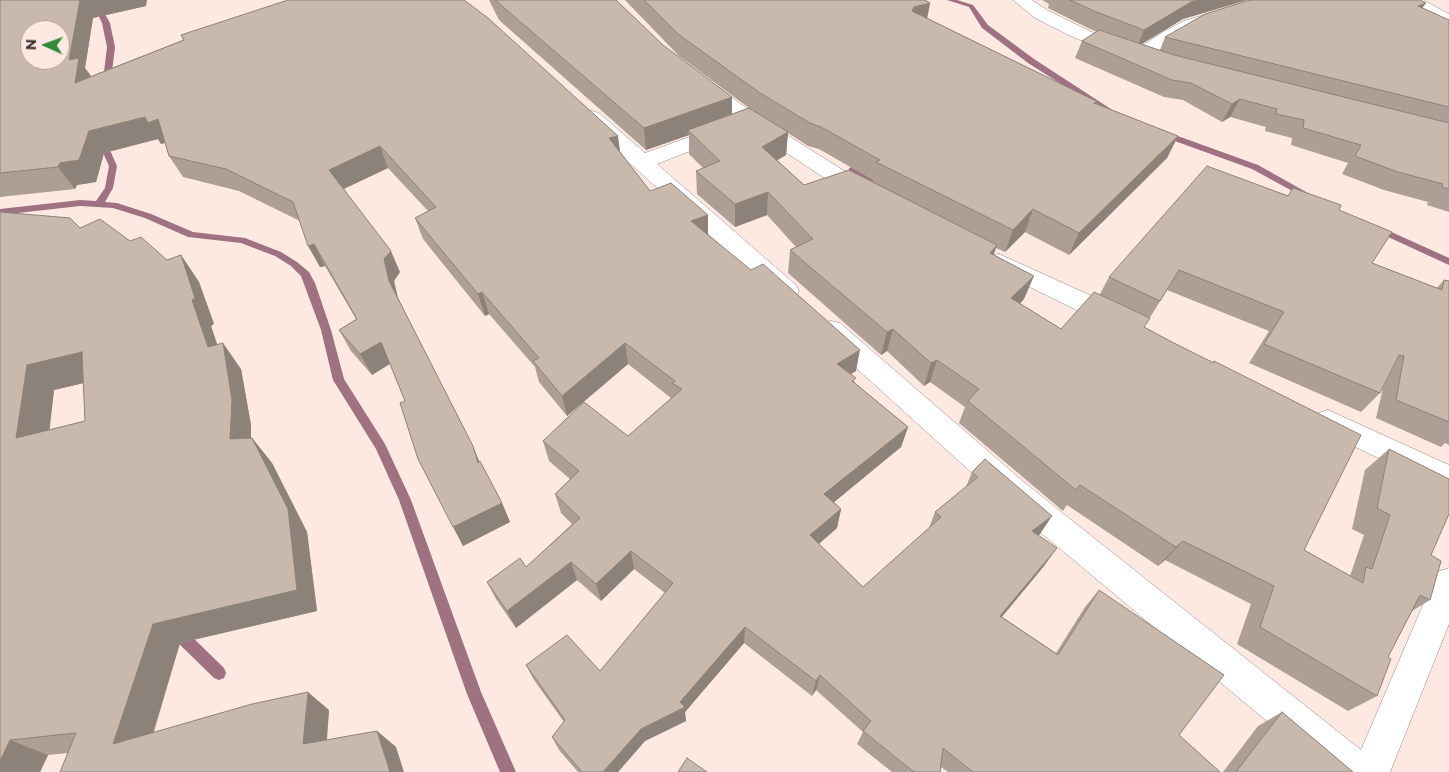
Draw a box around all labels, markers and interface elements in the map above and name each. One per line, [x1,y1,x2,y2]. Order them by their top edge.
north arrow [20,20,70,70]
text: N [22,39,40,50]

